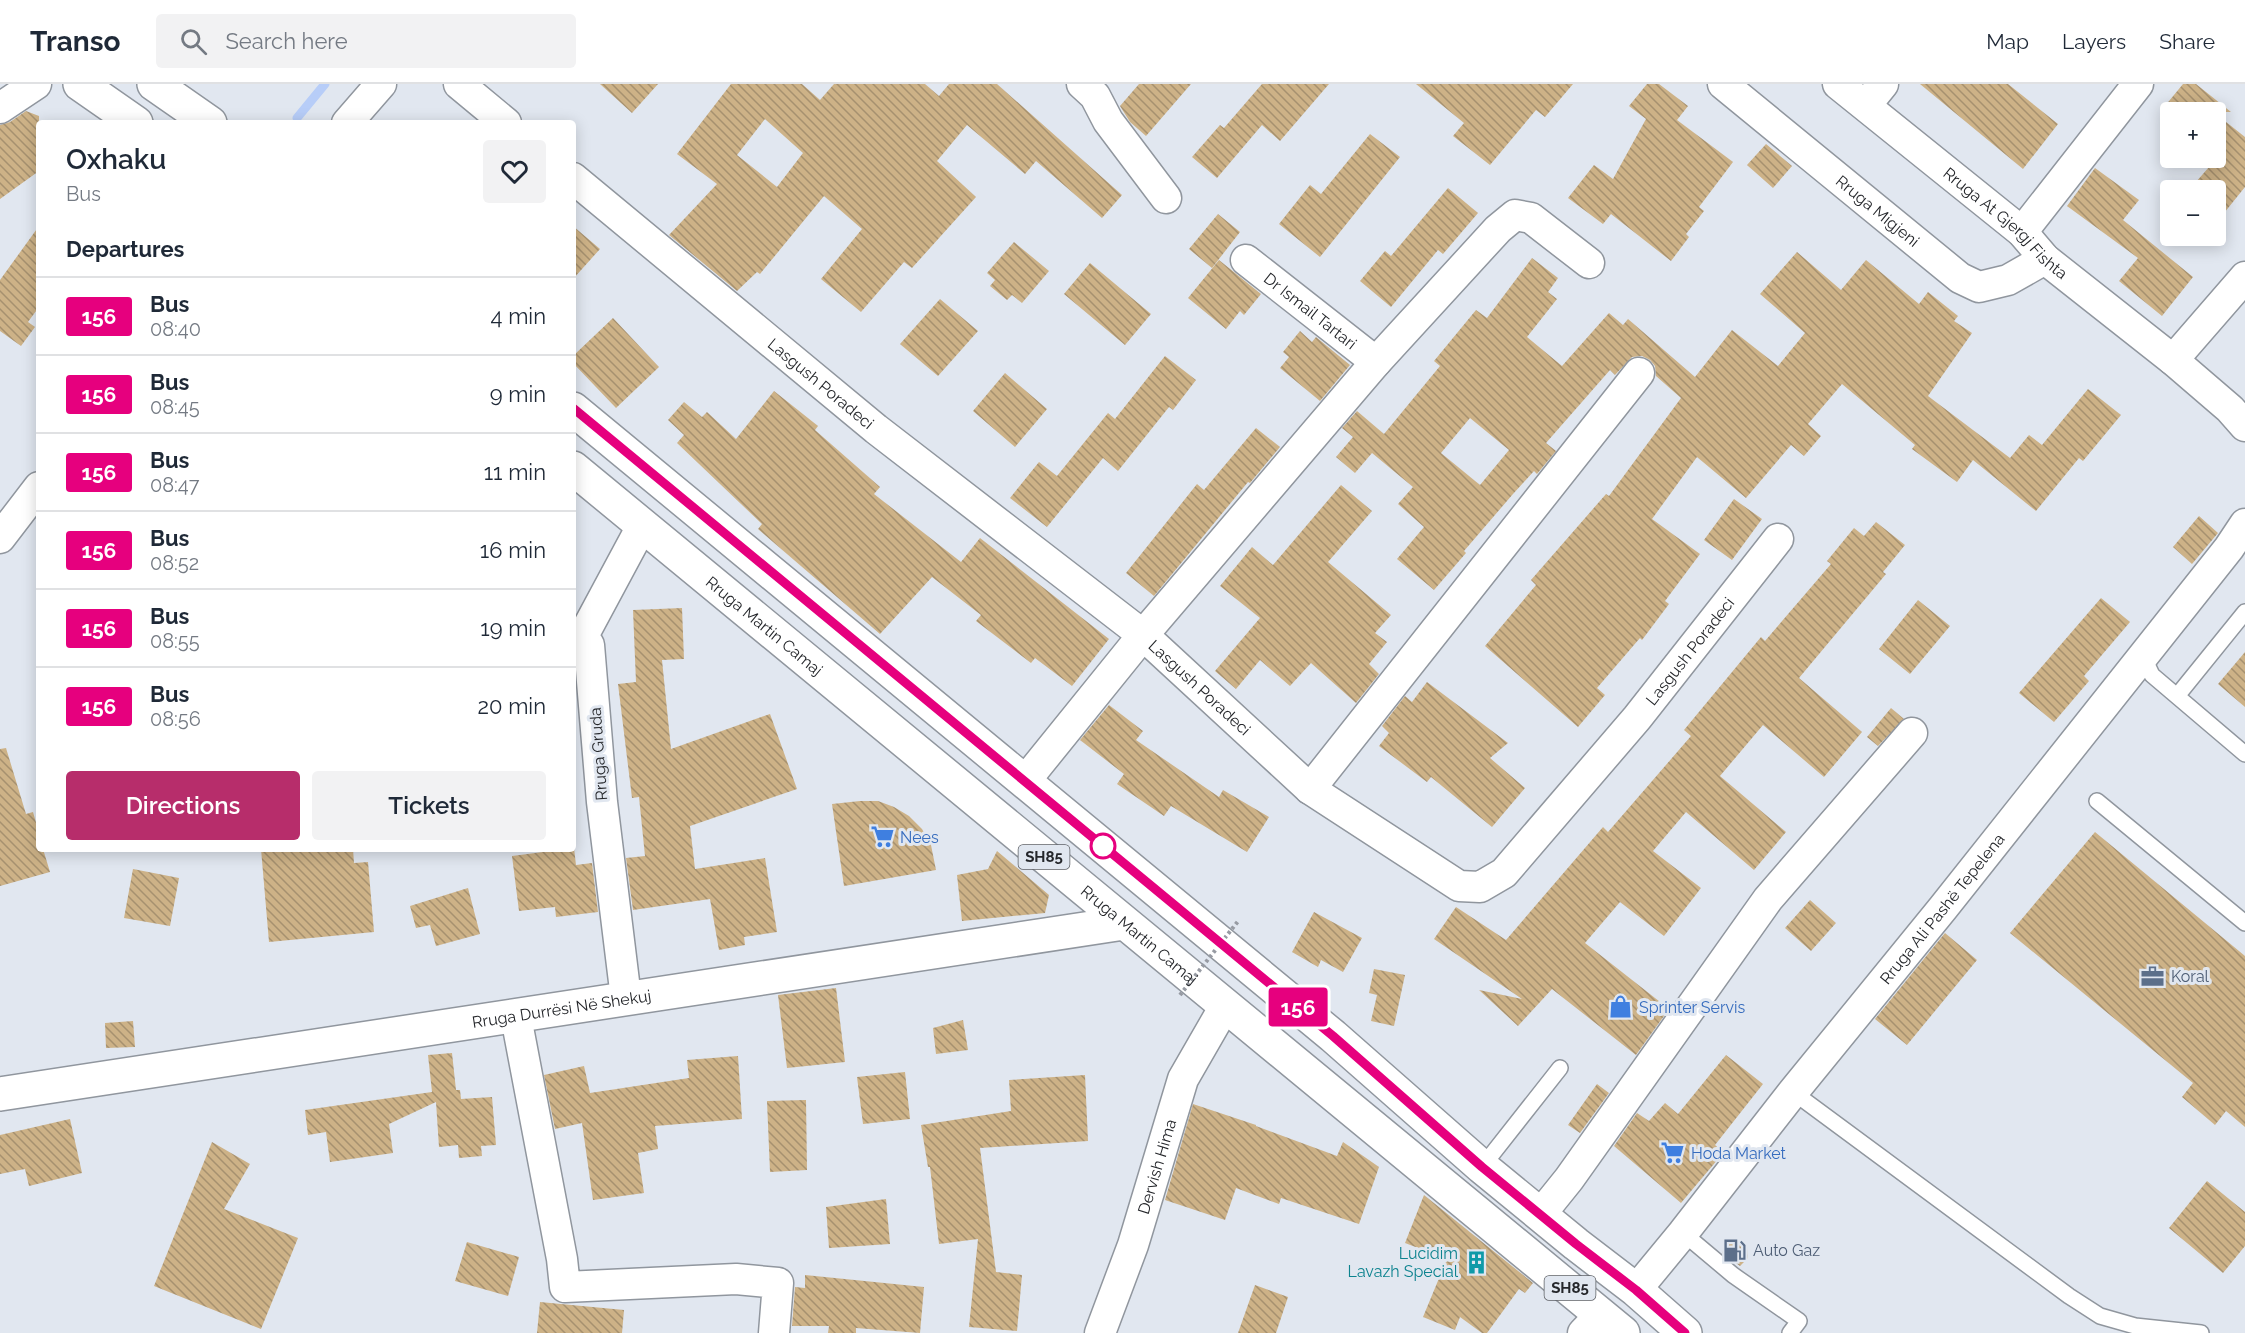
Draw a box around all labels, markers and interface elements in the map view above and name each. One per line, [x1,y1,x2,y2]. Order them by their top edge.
search box [156,14,576,68]
text: Transo [30,25,120,58]
icon: search [177,25,210,58]
text: Search here [225,28,348,54]
text: Map [1986,29,2029,54]
text: Layers [2062,29,2126,54]
text: Share [2159,29,2215,54]
map controls [2160,102,2226,246]
button: + [2160,102,2226,168]
button: heart [483,140,546,203]
text: Oxhaku [66,143,166,176]
street label: Rruga At Gjergj Fishta [1939,164,2071,283]
street label: Rruga Migjeni [1832,171,1923,251]
button: − [2160,180,2226,246]
text: Bus [66,182,101,206]
text: Departures [66,236,184,262]
street label: Dr Ismail Tartari [1260,269,1360,353]
text: Bus [150,291,189,317]
text: 4 min [491,303,546,329]
text: 156 [82,304,116,329]
text: 08:40 [150,317,201,341]
street label: Lasgush Poradeci [764,334,877,433]
text: Bus [150,369,189,395]
text: 9 min [490,381,546,407]
text: 156 [82,382,116,407]
text: 08:45 [150,395,200,419]
text: Bus [150,447,189,473]
text: 11 min [484,459,546,485]
text: 156 [82,460,116,485]
text: 08:47 [150,473,199,497]
text: Bus [150,525,189,551]
text: 16 min [480,537,546,563]
text: 156 [82,538,116,563]
text: 08:52 [150,551,199,575]
street label: Rruga Martin Camaj [702,572,826,680]
street label: Lasgush Poradeci [1642,594,1738,709]
text: Bus [150,603,189,629]
text: 19 min [480,615,546,641]
text: 156 [82,616,116,641]
text: 08:55 [150,629,200,653]
street label: Lasgush Poradeci [1145,636,1254,739]
text: Bus [150,681,189,707]
text: 20 min [478,693,546,719]
text: 156 [82,694,116,719]
text: 08:56 [150,707,201,731]
street label: Rruga Gruda [586,707,611,801]
button: Directions [66,771,300,840]
button: Tickets [312,771,546,840]
supermarket icon: Nees [869,824,895,850]
place label: Nees [900,828,939,847]
street label: Rruga Ali Pashë Tepelena [1876,830,2009,988]
unlabelled marker [1090,833,1116,859]
road number: SH85 [1018,845,1070,869]
street label: Rruga Martin Camaj [1077,881,1201,989]
office icon: Koral [2140,963,2166,989]
place label: Koral [2171,967,2210,986]
street label: Rruga Durrësi Në Shekuj [471,986,652,1032]
line badge: 156 [1264,988,1332,1026]
shop icon: Sprinter Servis [1608,994,1634,1020]
text: 156 [1281,995,1315,1020]
place label: Sprinter Servis [1639,998,1746,1017]
street label: Dervish Hima [1134,1117,1180,1216]
supermarket icon: Hoda Market [1660,1140,1686,1166]
place label: Hoda Market [1691,1144,1787,1163]
fuel station icon: Auto Gaz [1722,1237,1748,1263]
place label: Auto Gaz [1753,1241,1820,1260]
place label: Lucidim Lavazh Special [1348,1244,1459,1281]
building icon: Lucidim Lavazh Special [1463,1249,1489,1275]
road number: SH85 [1544,1276,1596,1300]

